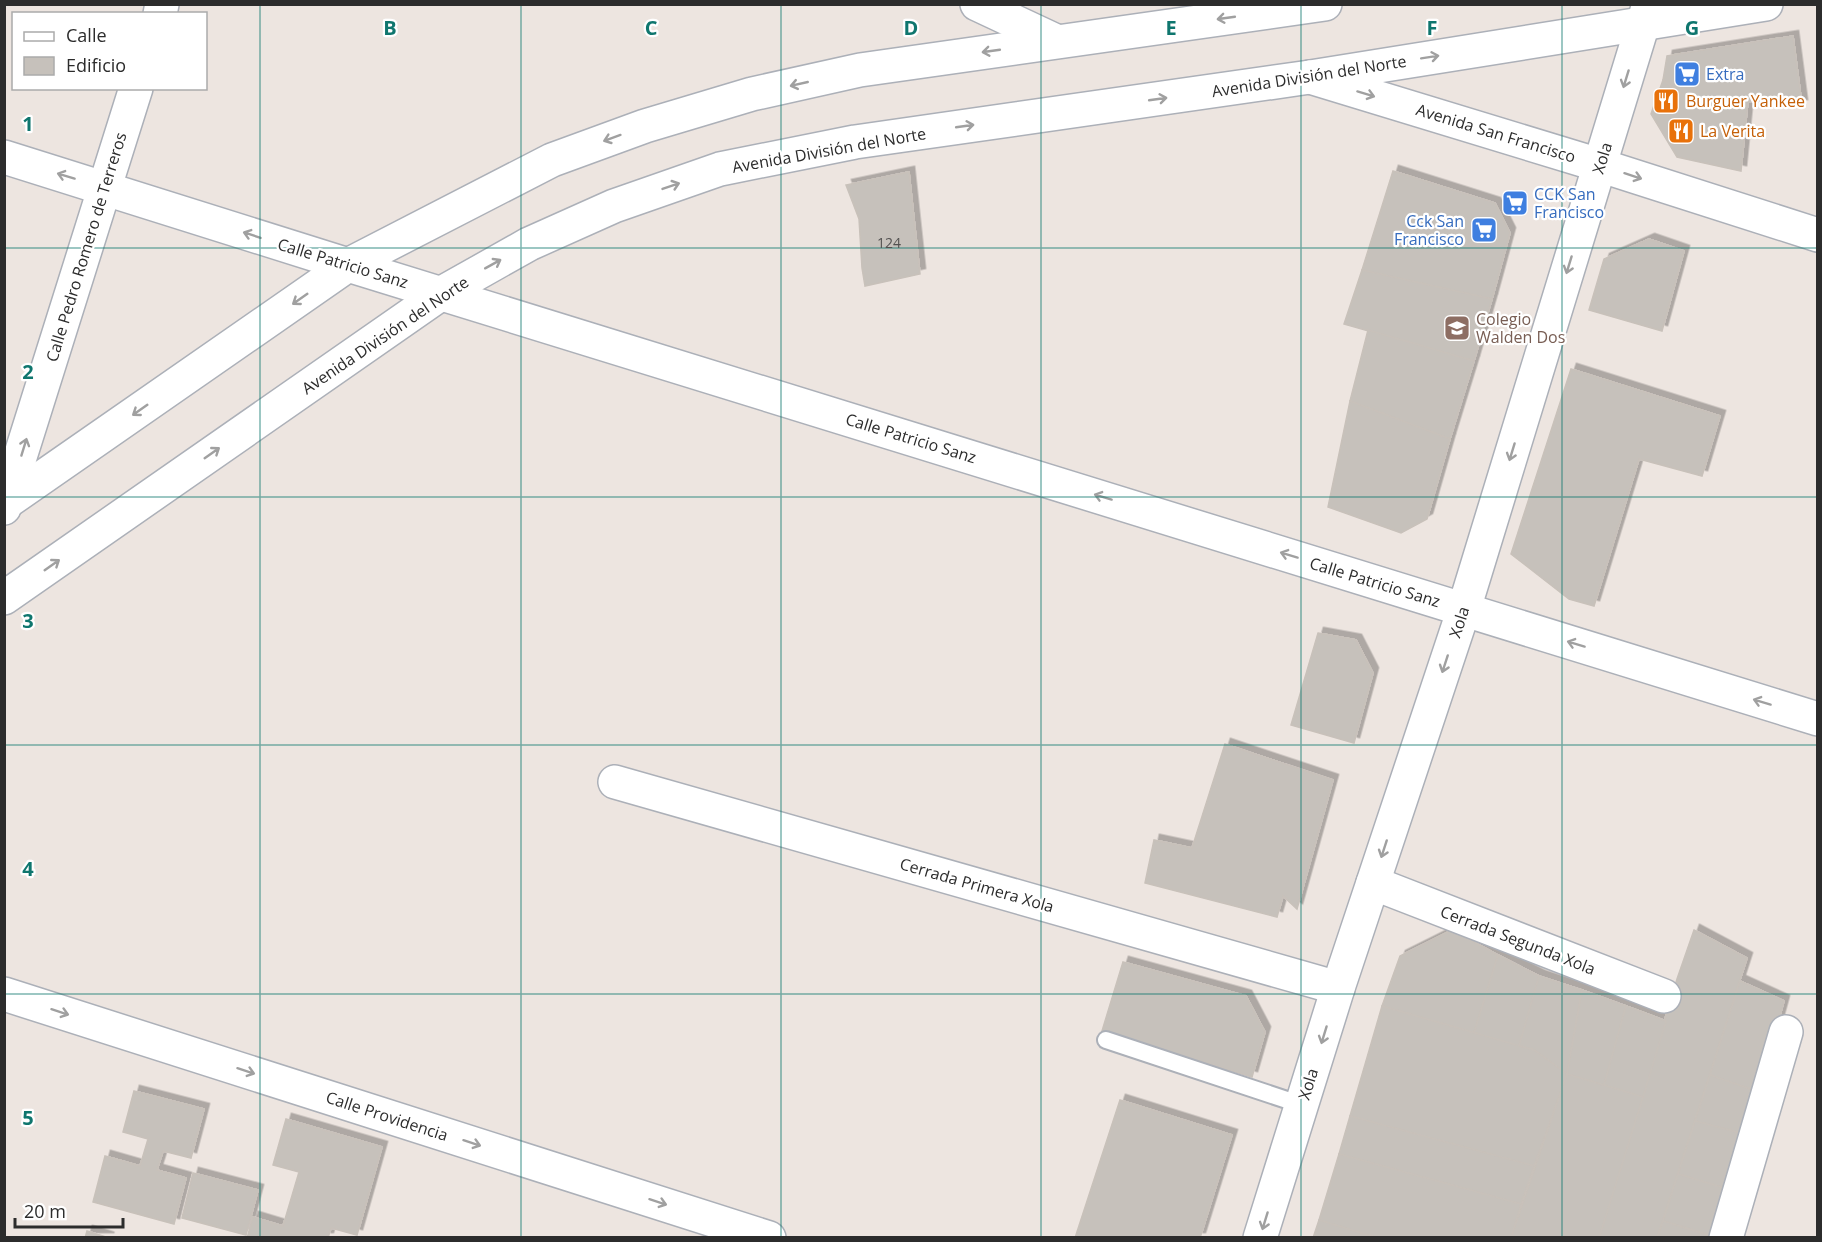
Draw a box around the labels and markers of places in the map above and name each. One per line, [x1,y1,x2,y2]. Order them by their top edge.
supermarket icon: Extra [1672,59,1702,89]
place label: Extra [1706,63,1744,85]
restaurant icon: Burguer Yankee [1651,86,1681,116]
place label: Burguer Yankee [1686,90,1805,112]
restaurant icon: La Verita [1666,116,1696,146]
place label: La Verita [1700,120,1765,142]
place label: CCK San Francisco [1534,183,1604,223]
supermarket icon: CCK San Francisco [1500,188,1530,218]
place label: Cck San Francisco [1394,210,1464,250]
supermarket icon: Cck San Francisco [1469,215,1499,245]
place label: Colegio Walden Dos [1476,308,1565,348]
school or university icon: Colegio Walden Dos [1442,313,1472,343]

